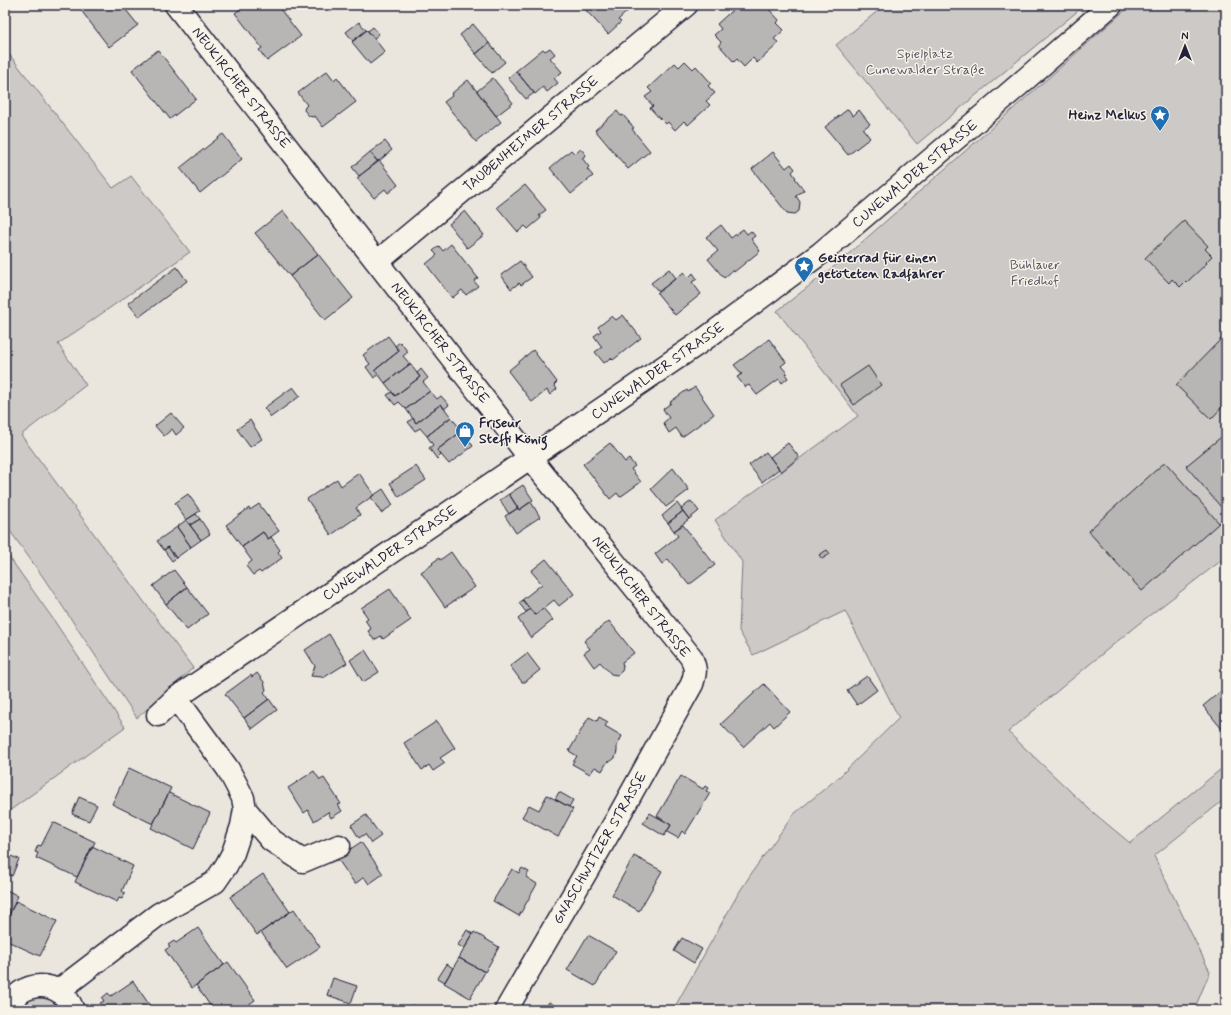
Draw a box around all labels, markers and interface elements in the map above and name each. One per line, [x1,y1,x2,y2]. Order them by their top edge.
street label: NEUKIRCHER STRASSE [188,24,294,152]
north arrow [1165,26,1205,66]
text: N [1181,30,1189,44]
park label: Spielplatz Cunewalder Straße [865,45,985,79]
street label: TAUBENHEIMER STRASSE [460,72,602,196]
place icon: Heinz Melkus [1149,104,1171,132]
place label: Heinz Melkus [1068,106,1146,124]
street label: CUNEWALDER STRASSE [848,116,982,232]
place label: Geisterrad für einen getöteten Radfahrer [818,249,945,284]
place icon: Geisterrad für einen getöteten Radfahrer [793,255,815,283]
park label: Bühlauer Friedhof [1010,256,1060,290]
street label: NEUKIRCHER STRASSE [387,279,493,407]
street label: CUNEWALDER STRASSE [588,318,728,424]
place label: Friseur Steffi König [479,414,548,451]
shop icon: Friseur Steffi König [454,420,476,448]
street label: CUNEWALDER STRASSE [319,501,461,605]
street label: NEUKIRCHER STRASSE [588,533,694,661]
street label: GNASCHWITZER STRASSE [549,769,651,927]

